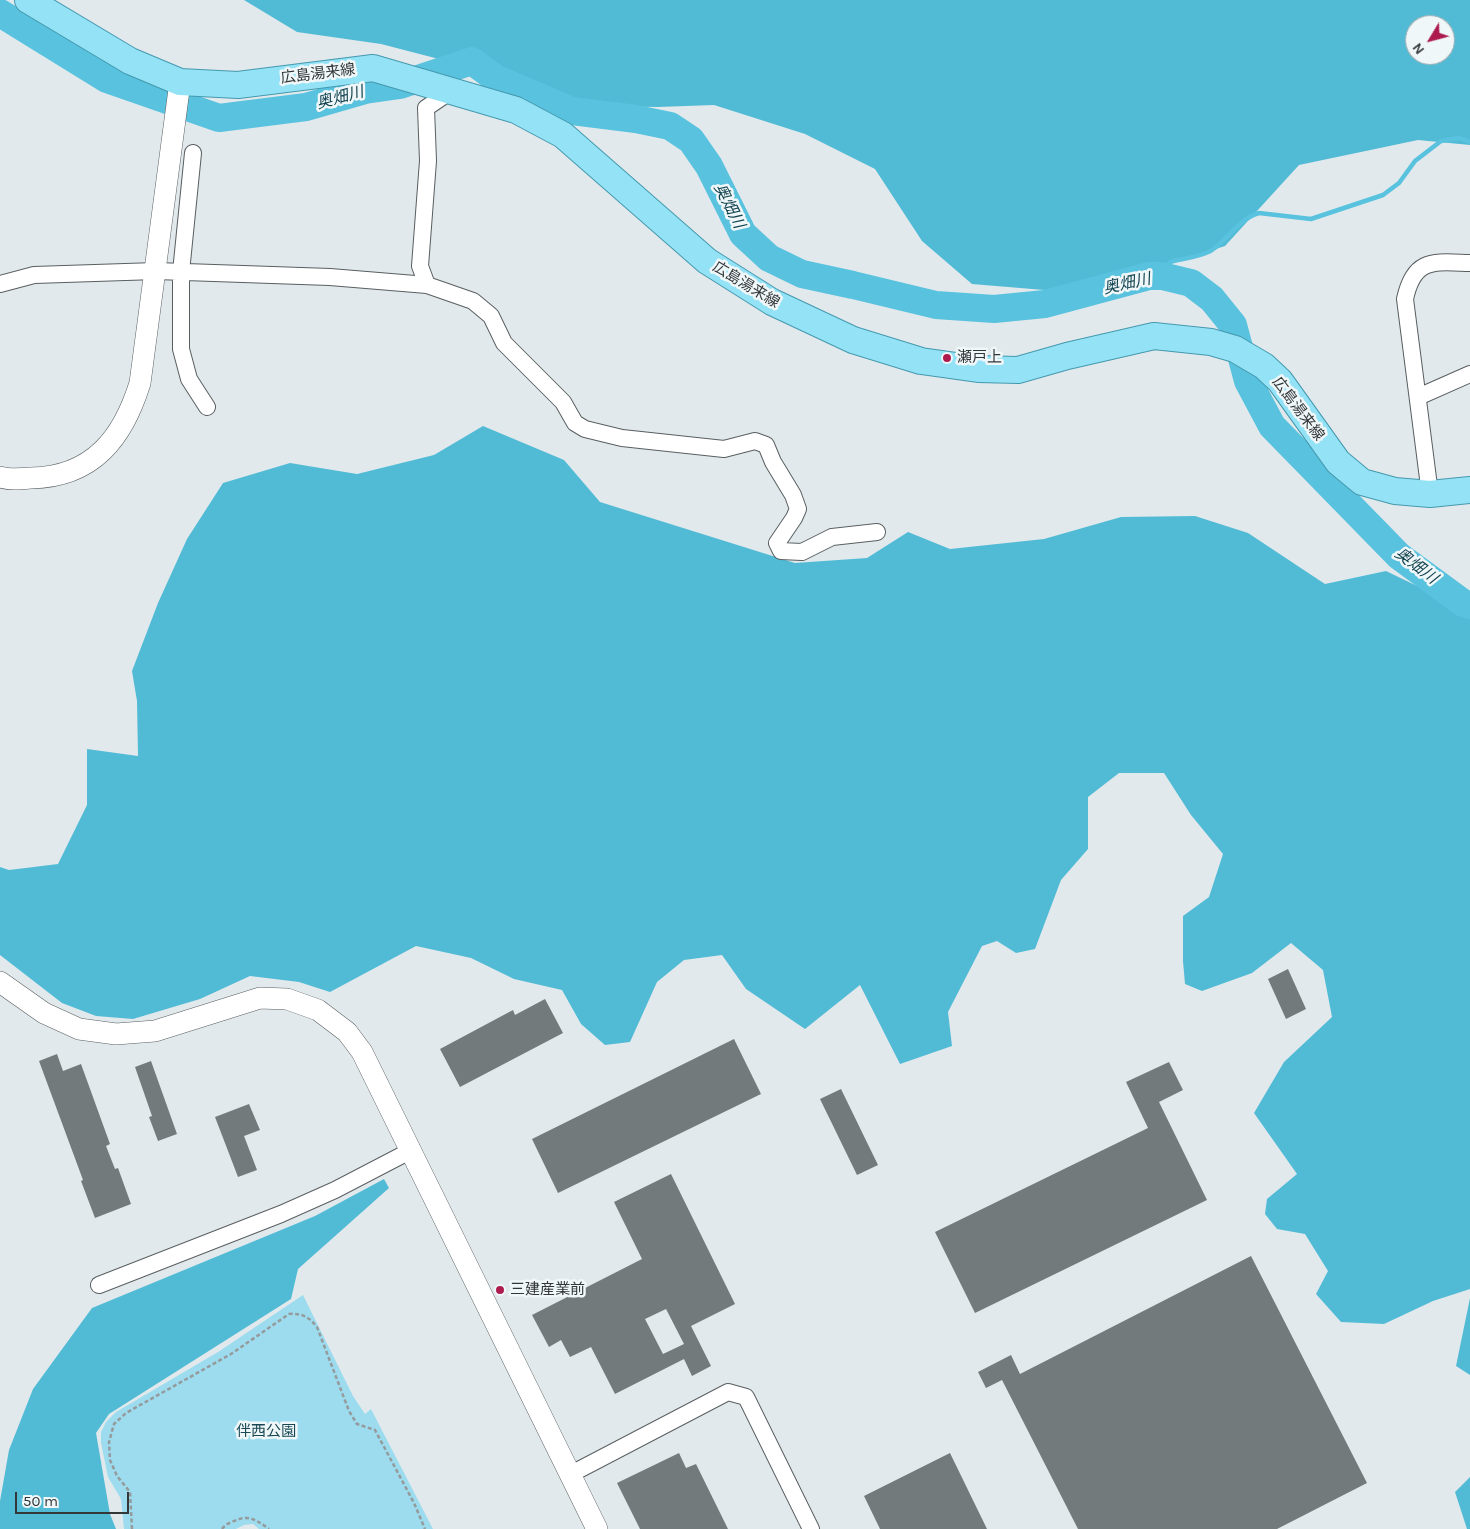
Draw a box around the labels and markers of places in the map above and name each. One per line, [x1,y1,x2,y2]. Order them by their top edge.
place label: 瀬戸上 [957,349,1002,367]
marker: 瀬戸上 [941,352,953,364]
place label: 三建産業前 [510,1281,585,1299]
marker: 三建産業前 [494,1284,506,1296]

